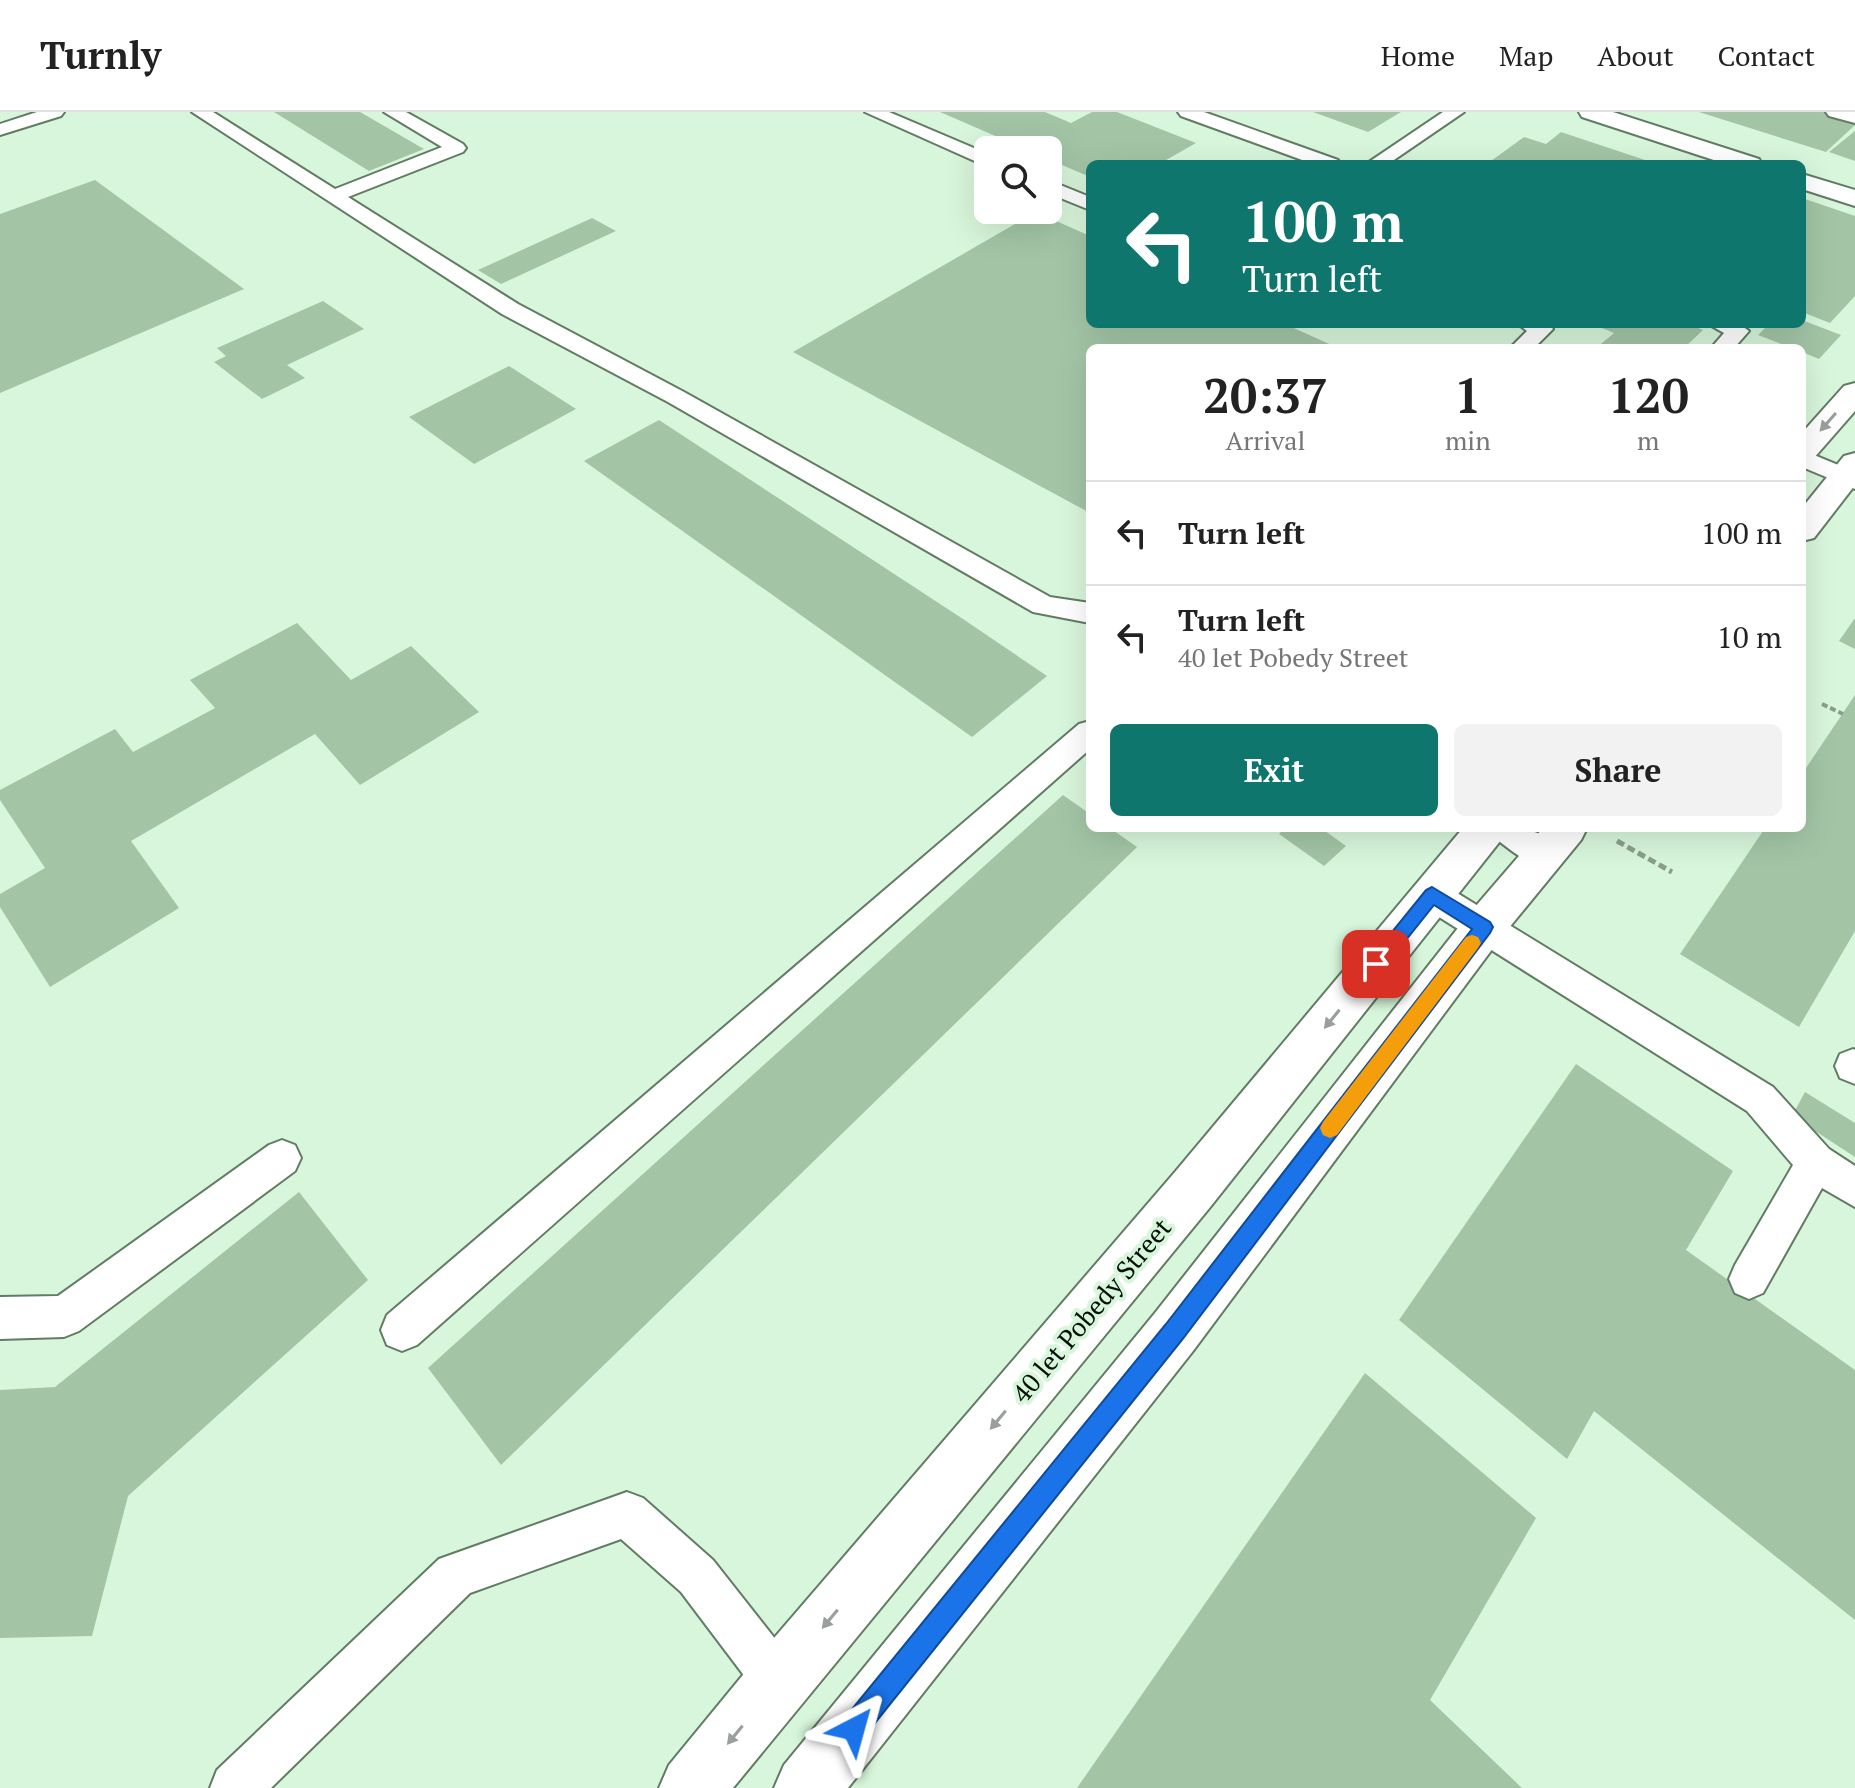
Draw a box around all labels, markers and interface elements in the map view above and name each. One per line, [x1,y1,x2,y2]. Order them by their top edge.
text: Turnly [40,30,161,80]
text: Home [1381,37,1455,74]
text: Map [1499,37,1553,74]
text: About [1597,37,1674,74]
text: Contact [1718,37,1815,74]
map controls [974,136,1062,224]
button: search [974,136,1062,224]
text: 100 m [1242,184,1404,258]
icon: left [1110,192,1214,296]
text: Turn left [1242,255,1382,302]
text: 20:37 [1203,363,1328,427]
text: 1 [1454,363,1481,427]
text: 120 [1608,363,1689,427]
one-way arrow [1820,412,1838,431]
text: Arrival [1226,423,1305,457]
text: min [1445,423,1491,457]
text: m [1637,423,1660,457]
icon: left [1110,511,1154,555]
text: Turn left [1178,513,1305,553]
text: 100 m [1701,513,1782,553]
text: Turn left [1178,600,1305,640]
icon: left [1110,615,1154,659]
text: 10 m [1717,617,1782,657]
text: 40 let Pobedy Street [1178,640,1409,674]
button: Exit [1110,724,1438,816]
button: Share [1454,724,1782,816]
pin [1342,930,1410,998]
icon: arrive [1354,942,1398,986]
one-way arrow [1324,1009,1340,1029]
street label: 40 let Pobedy Street [1004,1211,1178,1409]
one-way arrow [990,1410,1007,1430]
one-way arrow [822,1608,839,1628]
position arrow [812,1687,896,1771]
one-way arrow [726,1724,743,1745]

